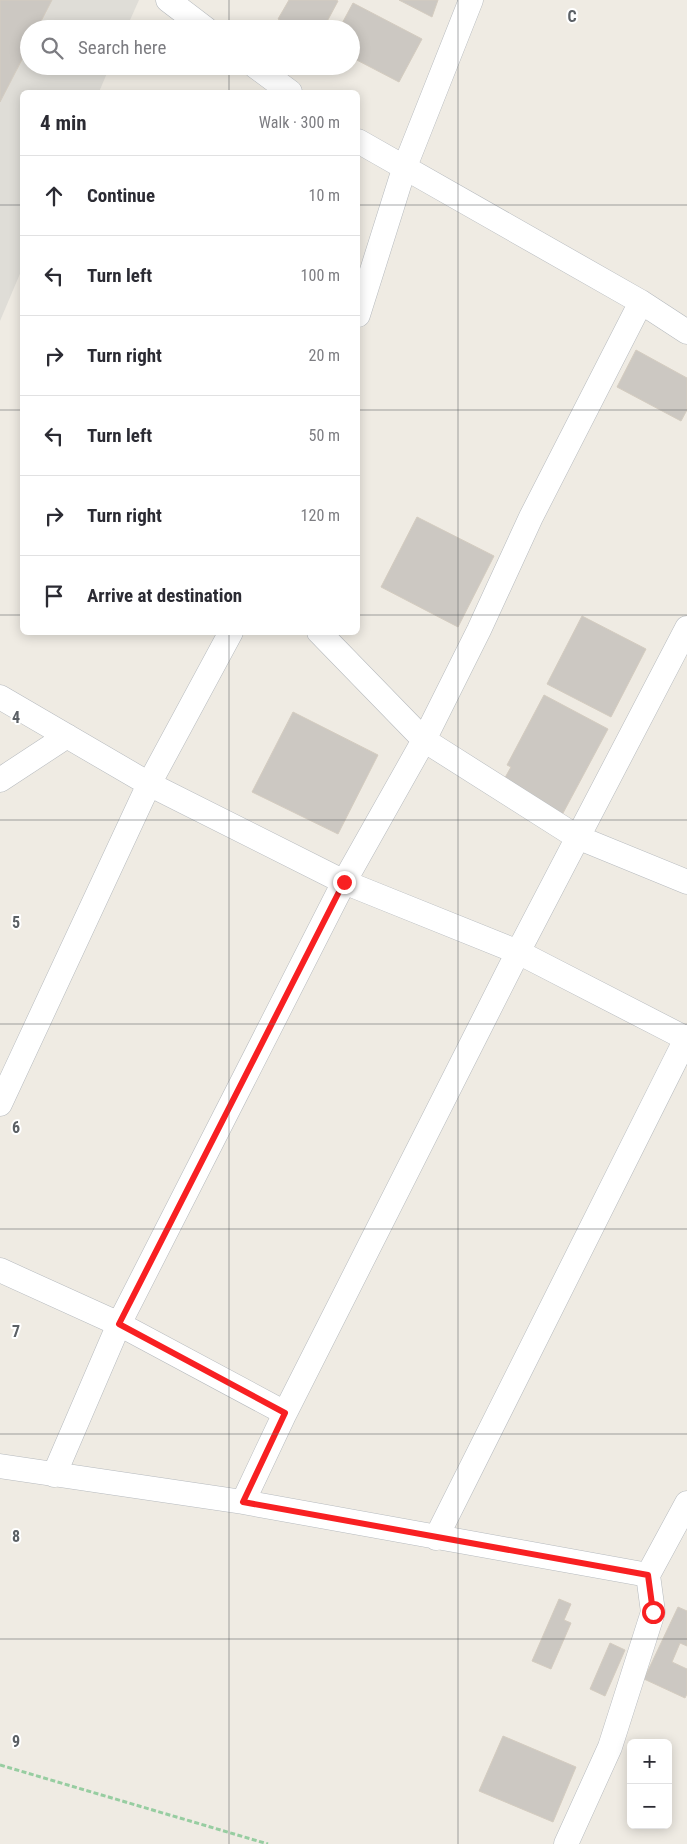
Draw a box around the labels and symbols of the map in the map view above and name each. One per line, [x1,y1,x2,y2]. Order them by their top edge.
text: C [567,7,577,26]
text: 4 [12,708,20,727]
route end [333,871,356,894]
text: 5 [12,913,20,932]
text: 6 [12,1118,20,1137]
text: 7 [12,1322,20,1341]
text: 8 [12,1527,20,1546]
route start [642,1601,665,1624]
text: 9 [12,1732,20,1751]

